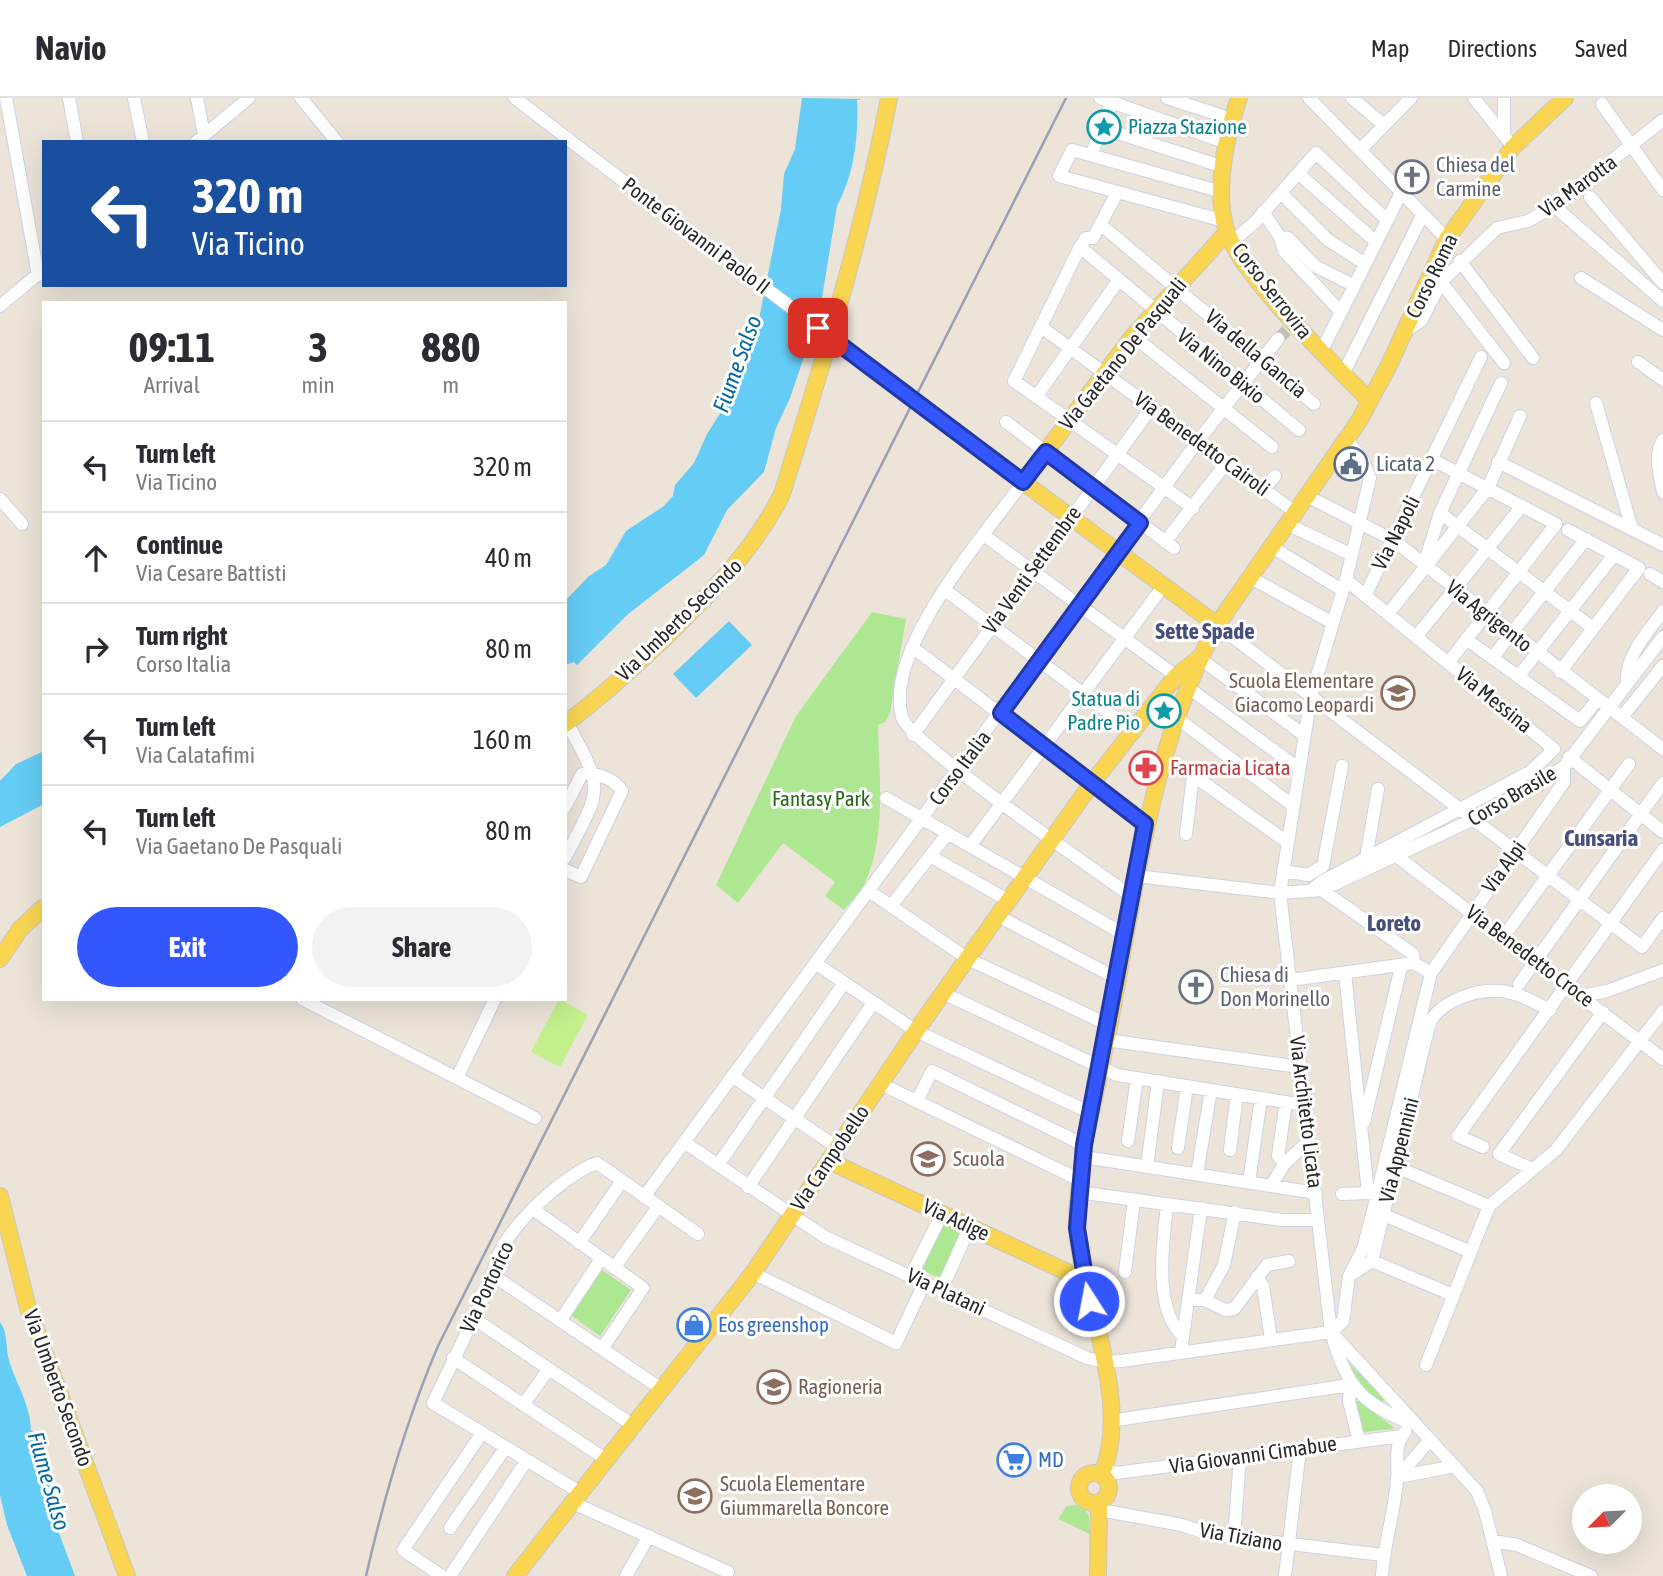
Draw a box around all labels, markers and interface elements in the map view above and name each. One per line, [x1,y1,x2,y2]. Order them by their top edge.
text: Navio [35,29,107,67]
text: Map [1371,35,1409,62]
text: Directions [1447,35,1537,62]
text: Saved [1575,35,1628,62]
place icon: Piazza Stazione [1085,108,1123,146]
place label: Piazza Stazione [1128,114,1247,138]
street label: Via Marotta [1534,149,1621,221]
place label: Chiesa del Carmine [1436,152,1516,200]
church icon: Chiesa del Carmine [1393,158,1431,196]
text: 320 m [192,167,303,223]
icon: left [77,168,168,259]
street label: Ponte Giovanni Paolo II [618,172,775,299]
text: Via Ticino [192,225,305,262]
street label: Corso Roma [1400,229,1462,322]
street label: Corso Serrovira [1228,238,1318,343]
street label: Via Gaetano De Pasquali [1054,273,1191,434]
pin [788,298,848,358]
street label: Via della Gancia [1201,304,1312,402]
icon: arrive [799,309,837,347]
water label: Fiume Salso [707,312,767,416]
text: 09:11 [129,323,215,371]
text: 3 [308,323,328,371]
text: 880 [421,323,480,371]
street label: Via Nino Bixio [1173,323,1270,408]
text: Arrival [144,372,200,398]
text: min [302,372,335,398]
text: m [443,372,459,398]
street label: Via Benedetto Cairoli [1130,386,1275,500]
text: Turn left [136,439,216,469]
public building icon: Licata 2 [1332,445,1370,483]
icon: left [77,448,115,486]
place label: Licata 2 [1376,451,1435,475]
text: 320 m [473,452,532,482]
text: Via Ticino [136,469,217,495]
street label: Via Napoli [1366,491,1424,574]
street label: Via Venti Settembre [977,501,1085,638]
text: Continue [136,530,223,560]
icon: ahead [77,539,115,577]
text: 40 m [485,543,532,573]
street label: Via Umberto Secondo [611,553,746,685]
text: Via Cesare Battisti [136,560,287,586]
street label: Via Agrigento [1442,574,1537,656]
district label: Sette Spade [1155,618,1255,644]
text: Turn right [136,621,227,651]
icon: right [77,630,115,668]
text: 80 m [485,634,532,664]
text: Corso Italia [136,651,231,677]
street label: Via Messina [1452,661,1538,737]
place label: Scuola Elementare Giacomo Leopardi [1229,668,1374,716]
school or university icon: Scuola Elementare Giacomo Leopardi [1379,674,1417,712]
place label: Statua di Padre Pio [1067,686,1140,734]
place icon: Statua di Padre Pio [1145,692,1183,730]
text: Turn left [136,712,216,742]
icon: left [77,721,115,759]
text: 160 m [473,725,532,755]
street label: Corso Italia [923,725,995,809]
text: Via Calatafimi [136,742,255,768]
pharmacy icon: Farmacia Licata [1127,749,1165,787]
place label: Farmacia Licata [1170,755,1290,779]
street label: Corso Brasile [1463,760,1560,830]
park label: Fantasy Park [772,786,870,810]
text: Turn left [136,803,216,833]
icon: left [77,812,115,850]
text: 80 m [485,816,532,846]
district label: Cunsaria [1564,825,1638,851]
text: Via Gaetano De Pasquali [136,833,342,859]
street label: Via Alpi [1476,836,1530,897]
street label: Via Benedetto Croce [1462,899,1599,1011]
button: Exit [77,907,298,987]
button: Share [312,907,532,987]
district label: Loreto [1367,910,1421,936]
place label: Chiesa di Don Morinello [1220,962,1330,1010]
church icon: Chiesa di Don Morinello [1177,968,1215,1006]
street label: Via Architetto Licata [1286,1034,1328,1189]
street label: Via Appennini [1373,1095,1423,1205]
street label: Via Campobello [785,1100,873,1215]
school or university icon: Scuola [909,1140,947,1178]
place label: Scuola [953,1146,1005,1170]
street label: Via Adige [919,1193,994,1245]
street label: Via Portorico [454,1237,518,1336]
street label: Via Platani [903,1262,990,1320]
position arrow [1052,1264,1126,1338]
street label: Via Umberto Secondo [19,1306,98,1469]
shop icon: Eos greenshop [675,1306,713,1344]
place label: Eos greenshop [718,1312,829,1336]
school or university icon: Ragioneria [755,1368,793,1406]
place label: Ragioneria [798,1374,883,1398]
water label: Fiume Salso [23,1429,75,1533]
street label: Via Giovanni Cimabue [1168,1430,1338,1478]
supermarket icon: MD [995,1441,1033,1479]
place label: MD [1038,1447,1064,1471]
place label: Scuola Elementare Giummarella Boncore [720,1471,889,1519]
school or university icon: Scuola Elementare Giummarella Boncore [676,1477,714,1515]
north arrow [1572,1484,1642,1554]
map controls [1572,1484,1642,1554]
street label: Via Tiziano [1198,1517,1284,1555]

